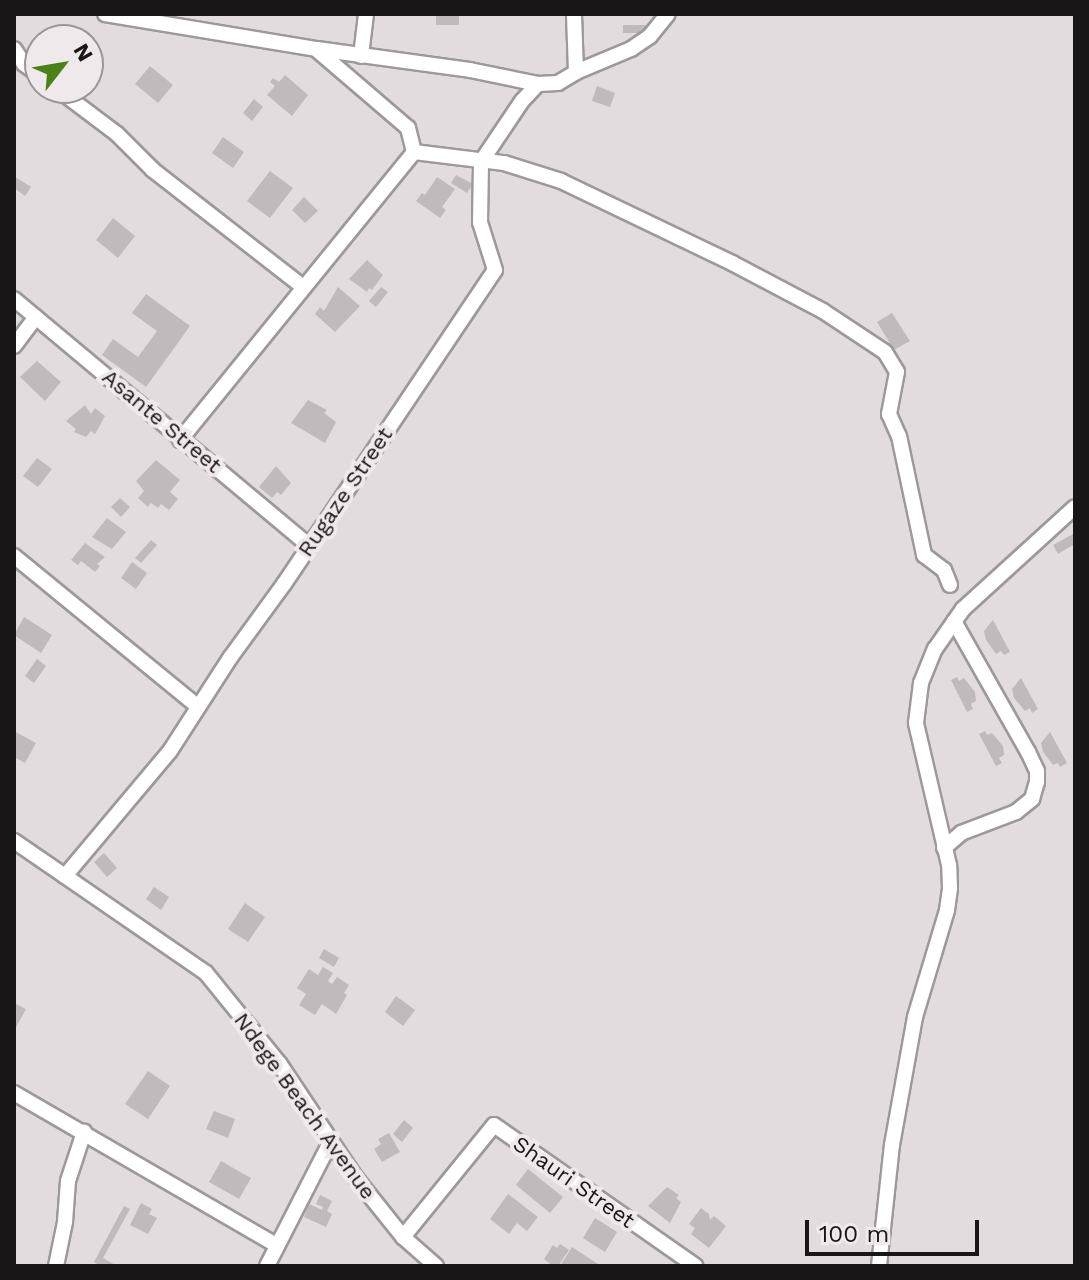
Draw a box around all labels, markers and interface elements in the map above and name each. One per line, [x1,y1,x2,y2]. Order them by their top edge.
north arrow [24,24,104,104]
text: N [68,39,98,66]
street label: Asante Street [97,363,227,479]
street label: Rugaze Street [292,422,398,562]
street label: Ndege Beach Avenue [228,1007,382,1205]
street label: Shauri Street [508,1130,640,1234]
scale bar [809,1204,983,1254]
text: 100 m [819,1220,889,1248]

